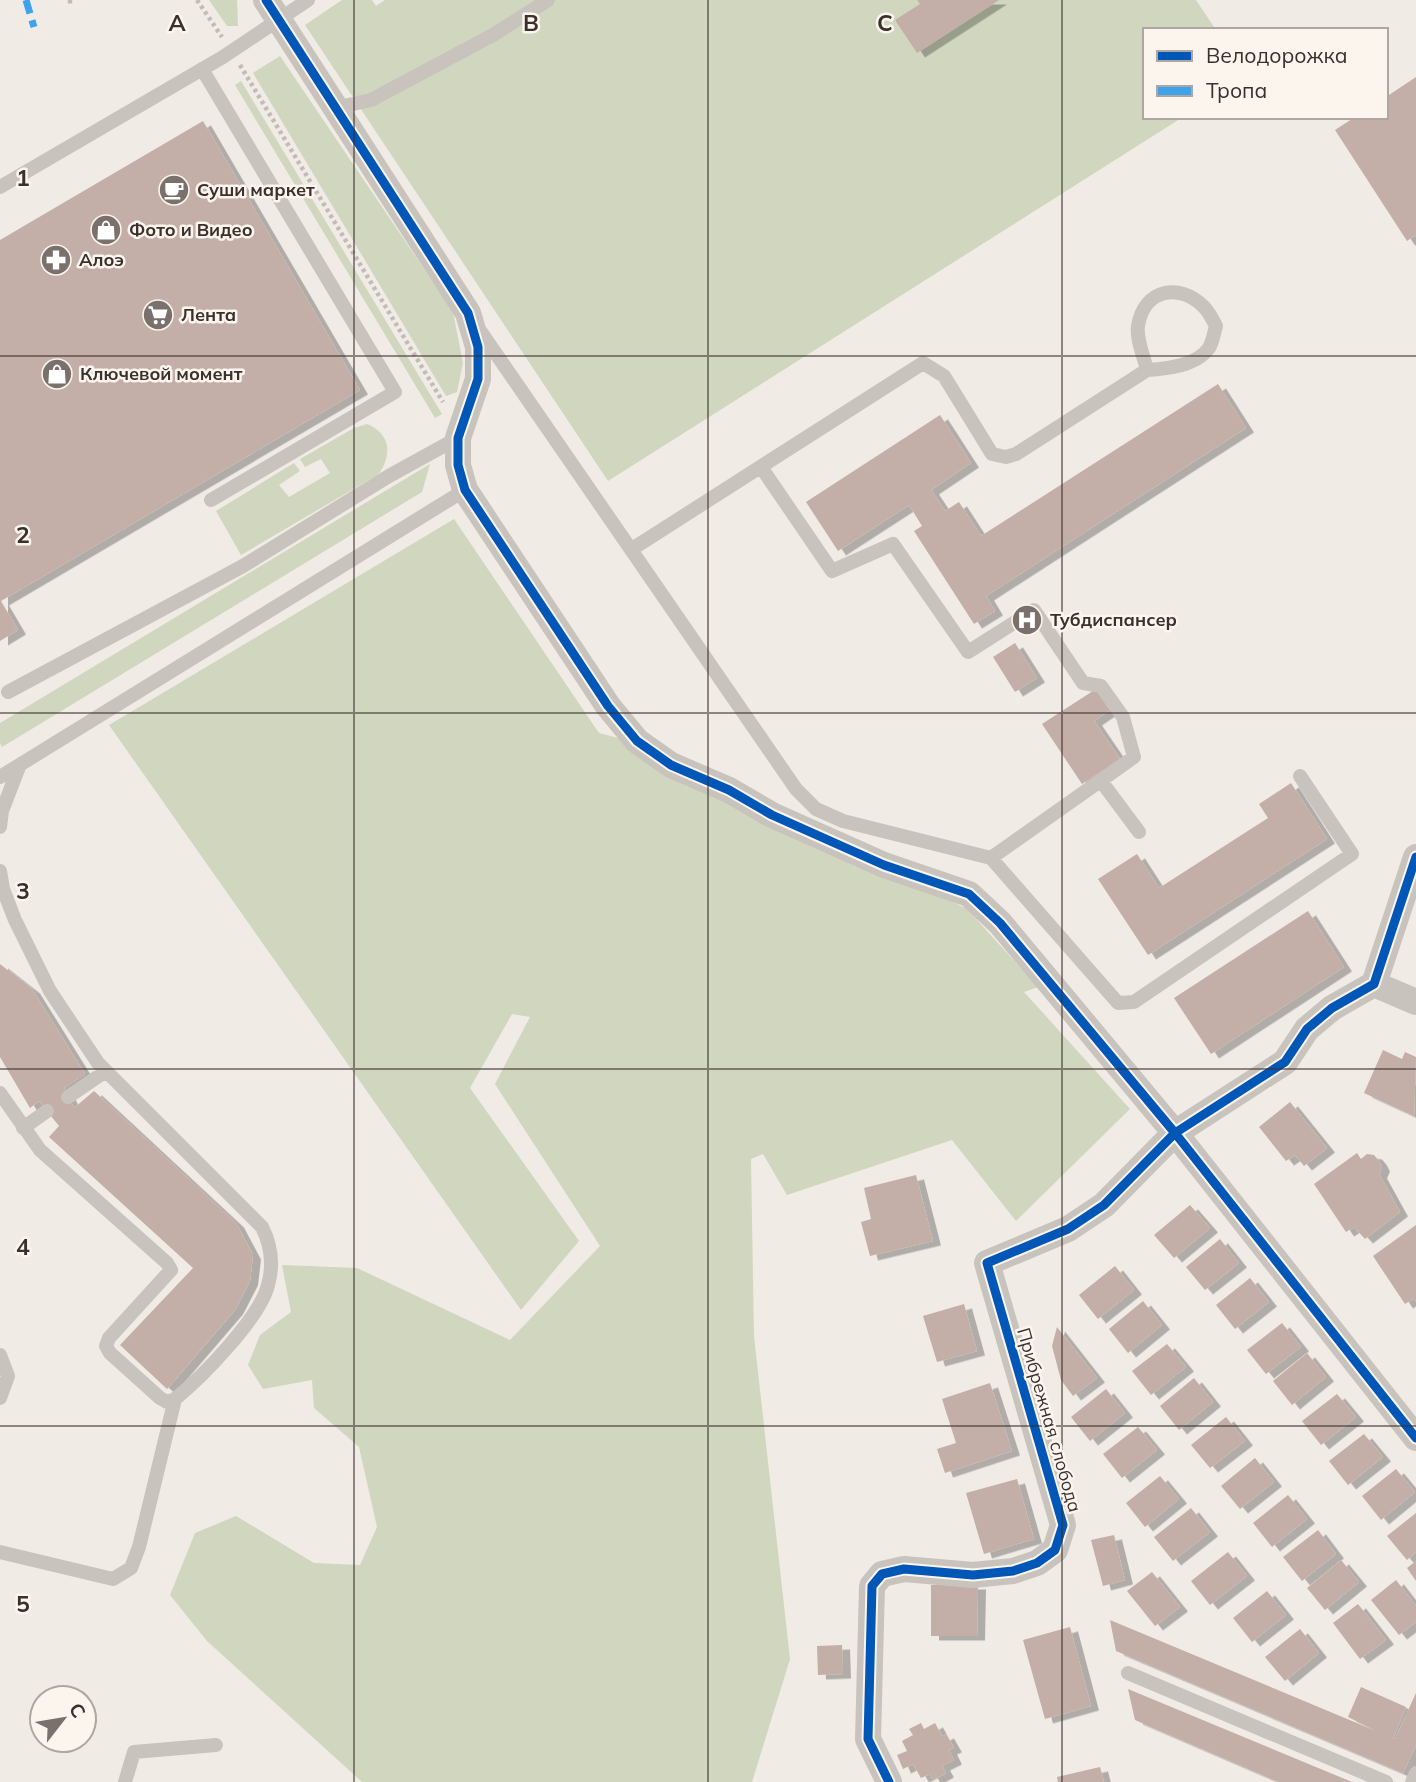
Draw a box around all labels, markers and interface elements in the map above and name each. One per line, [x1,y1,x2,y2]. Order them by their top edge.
text: A [168,8,186,37]
text: B [523,8,539,37]
text: C [877,8,893,37]
legend [1143,28,1388,119]
text: Велодорожка [1206,42,1348,68]
text: Тропа [1206,77,1267,103]
text: 1 [16,163,30,192]
cafe icon: Суши маркет [157,173,191,207]
place label: Суши маркет [197,178,315,201]
shop icon: Фото и Видео [89,213,123,247]
place label: Фото и Видео [129,218,253,241]
pharmacy icon: Алоэ [39,243,73,277]
place label: Алоэ [79,248,124,271]
supermarket icon: Лента [141,298,175,332]
place label: Лента [181,303,236,326]
shop icon: Ключевой момент [40,357,74,391]
place label: Ключевой момент [80,362,243,385]
text: 2 [16,520,30,549]
hospital icon: Тубдиспансер [1010,603,1044,637]
place label: Тубдиспансер [1050,608,1177,631]
text: 3 [16,876,30,905]
text: 4 [16,1232,30,1261]
street label: Прибрежная слобода [1012,1325,1087,1515]
text: 5 [16,1589,30,1618]
north arrow [28,1684,98,1754]
text: С [64,1698,91,1722]

